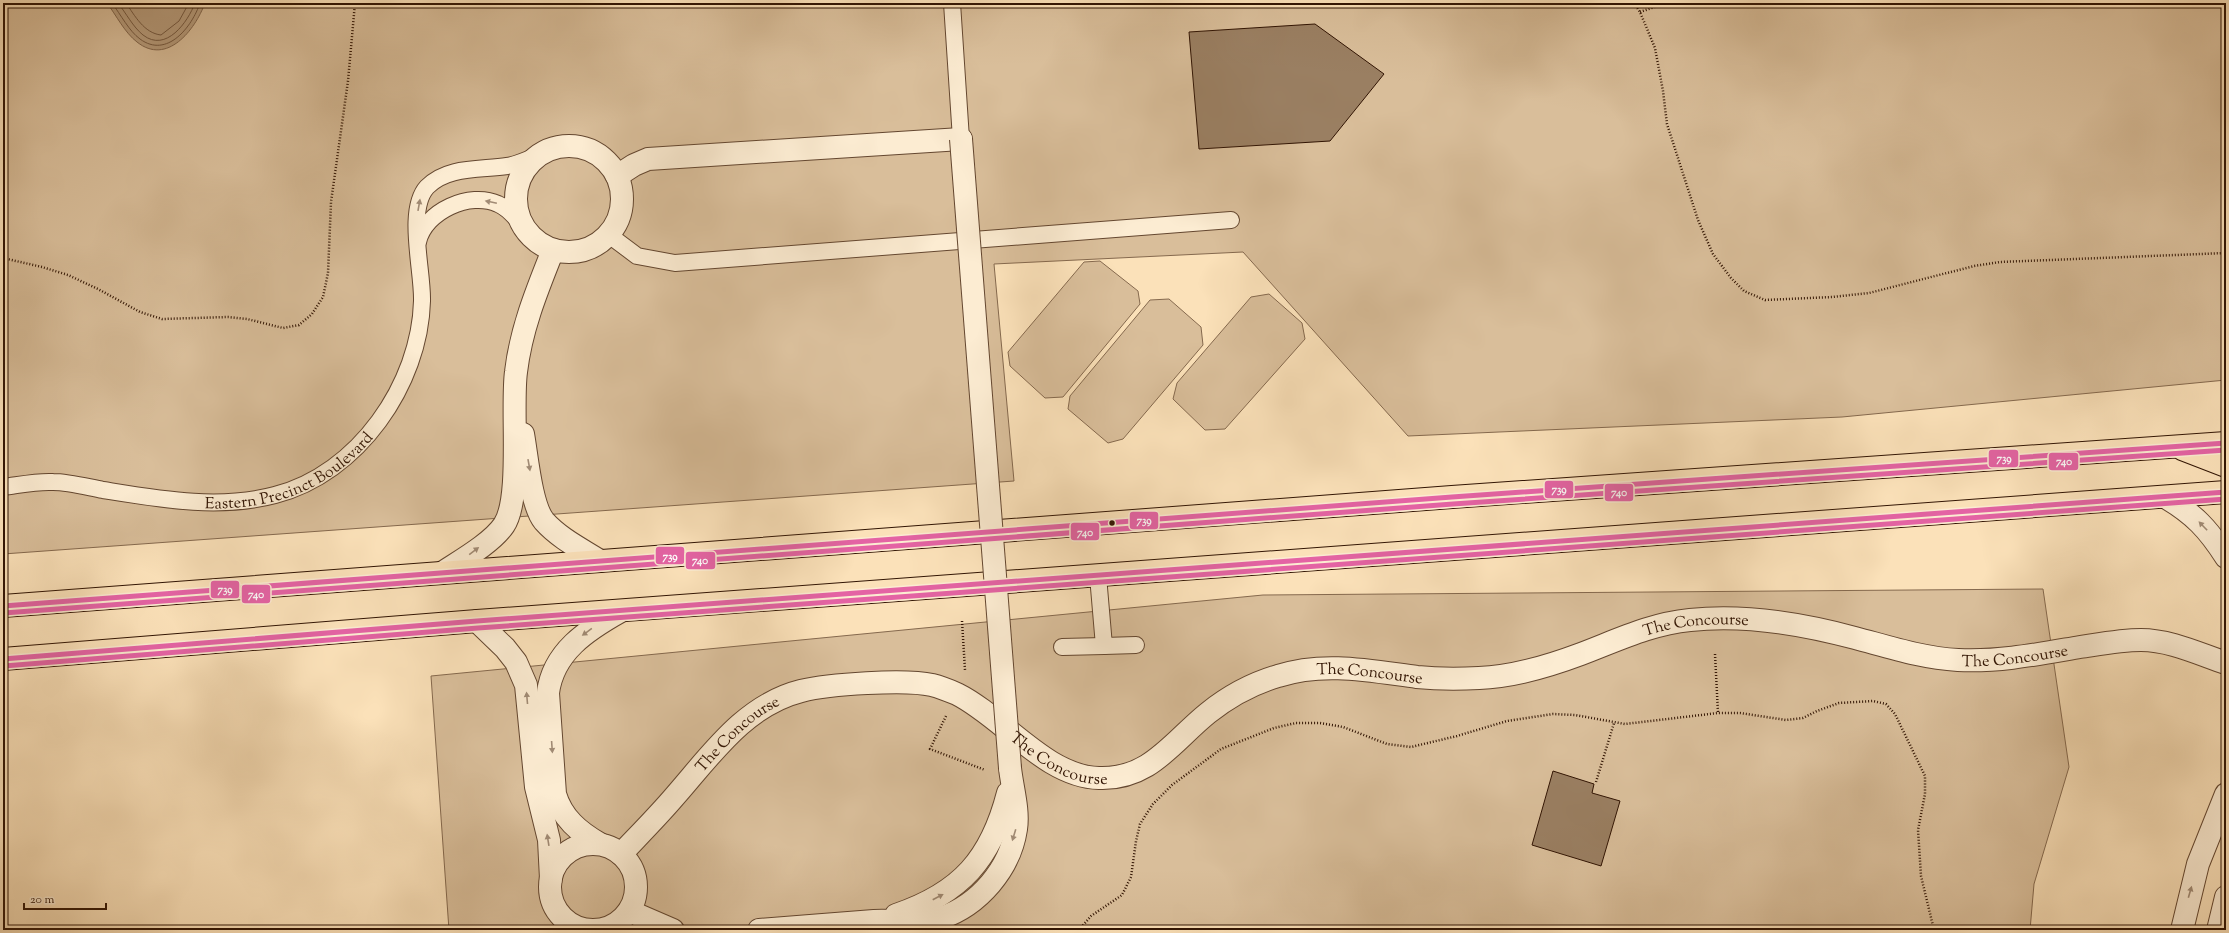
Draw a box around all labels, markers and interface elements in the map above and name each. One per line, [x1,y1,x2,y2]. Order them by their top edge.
one-way arrow [484,198,497,204]
one-way arrow [416,199,422,211]
street label: Eastern Precinct Boulevard [205,428,380,516]
line badge: 739 [1988,449,2019,468]
text: 739 [1996,451,2012,467]
line badge: 740 [2048,452,2079,471]
text: 740 [2056,454,2072,470]
one-way arrow [526,459,532,471]
line badge: 739 [1544,480,1574,499]
text: 739 [1551,482,1567,498]
line badge: 740 [1604,483,1634,502]
text: 740 [1611,485,1627,501]
line badge: 739 [1129,511,1159,530]
text: 739 [1136,513,1152,529]
unlabelled marker [1107,518,1117,528]
one-way arrow [2198,521,2208,531]
line badge: 740 [1070,522,1100,541]
text: 740 [1077,525,1093,541]
line badge: 739 [655,546,685,565]
one-way arrow [468,547,479,555]
text: 739 [662,549,678,565]
line badge: 740 [685,551,716,570]
text: 740 [692,553,708,569]
line badge: 739 [210,580,240,599]
text: 739 [217,582,233,598]
line badge: 740 [241,584,271,604]
text: 740 [248,587,264,603]
street label: The Concourse [1641,609,1749,644]
one-way arrow [582,628,593,636]
street label: The Concourse [1961,640,2070,674]
street label: The Concourse [1316,659,1424,691]
street label: The Concourse [691,691,784,778]
one-way arrow [524,692,531,704]
street label: The Concourse [1004,727,1108,792]
one-way arrow [548,741,555,754]
one-way arrow [1011,829,1017,841]
one-way arrow [545,834,551,846]
scale bar [24,885,106,911]
one-way arrow [2187,886,2193,898]
text: 20 m [30,891,55,909]
one-way arrow [932,894,944,901]

